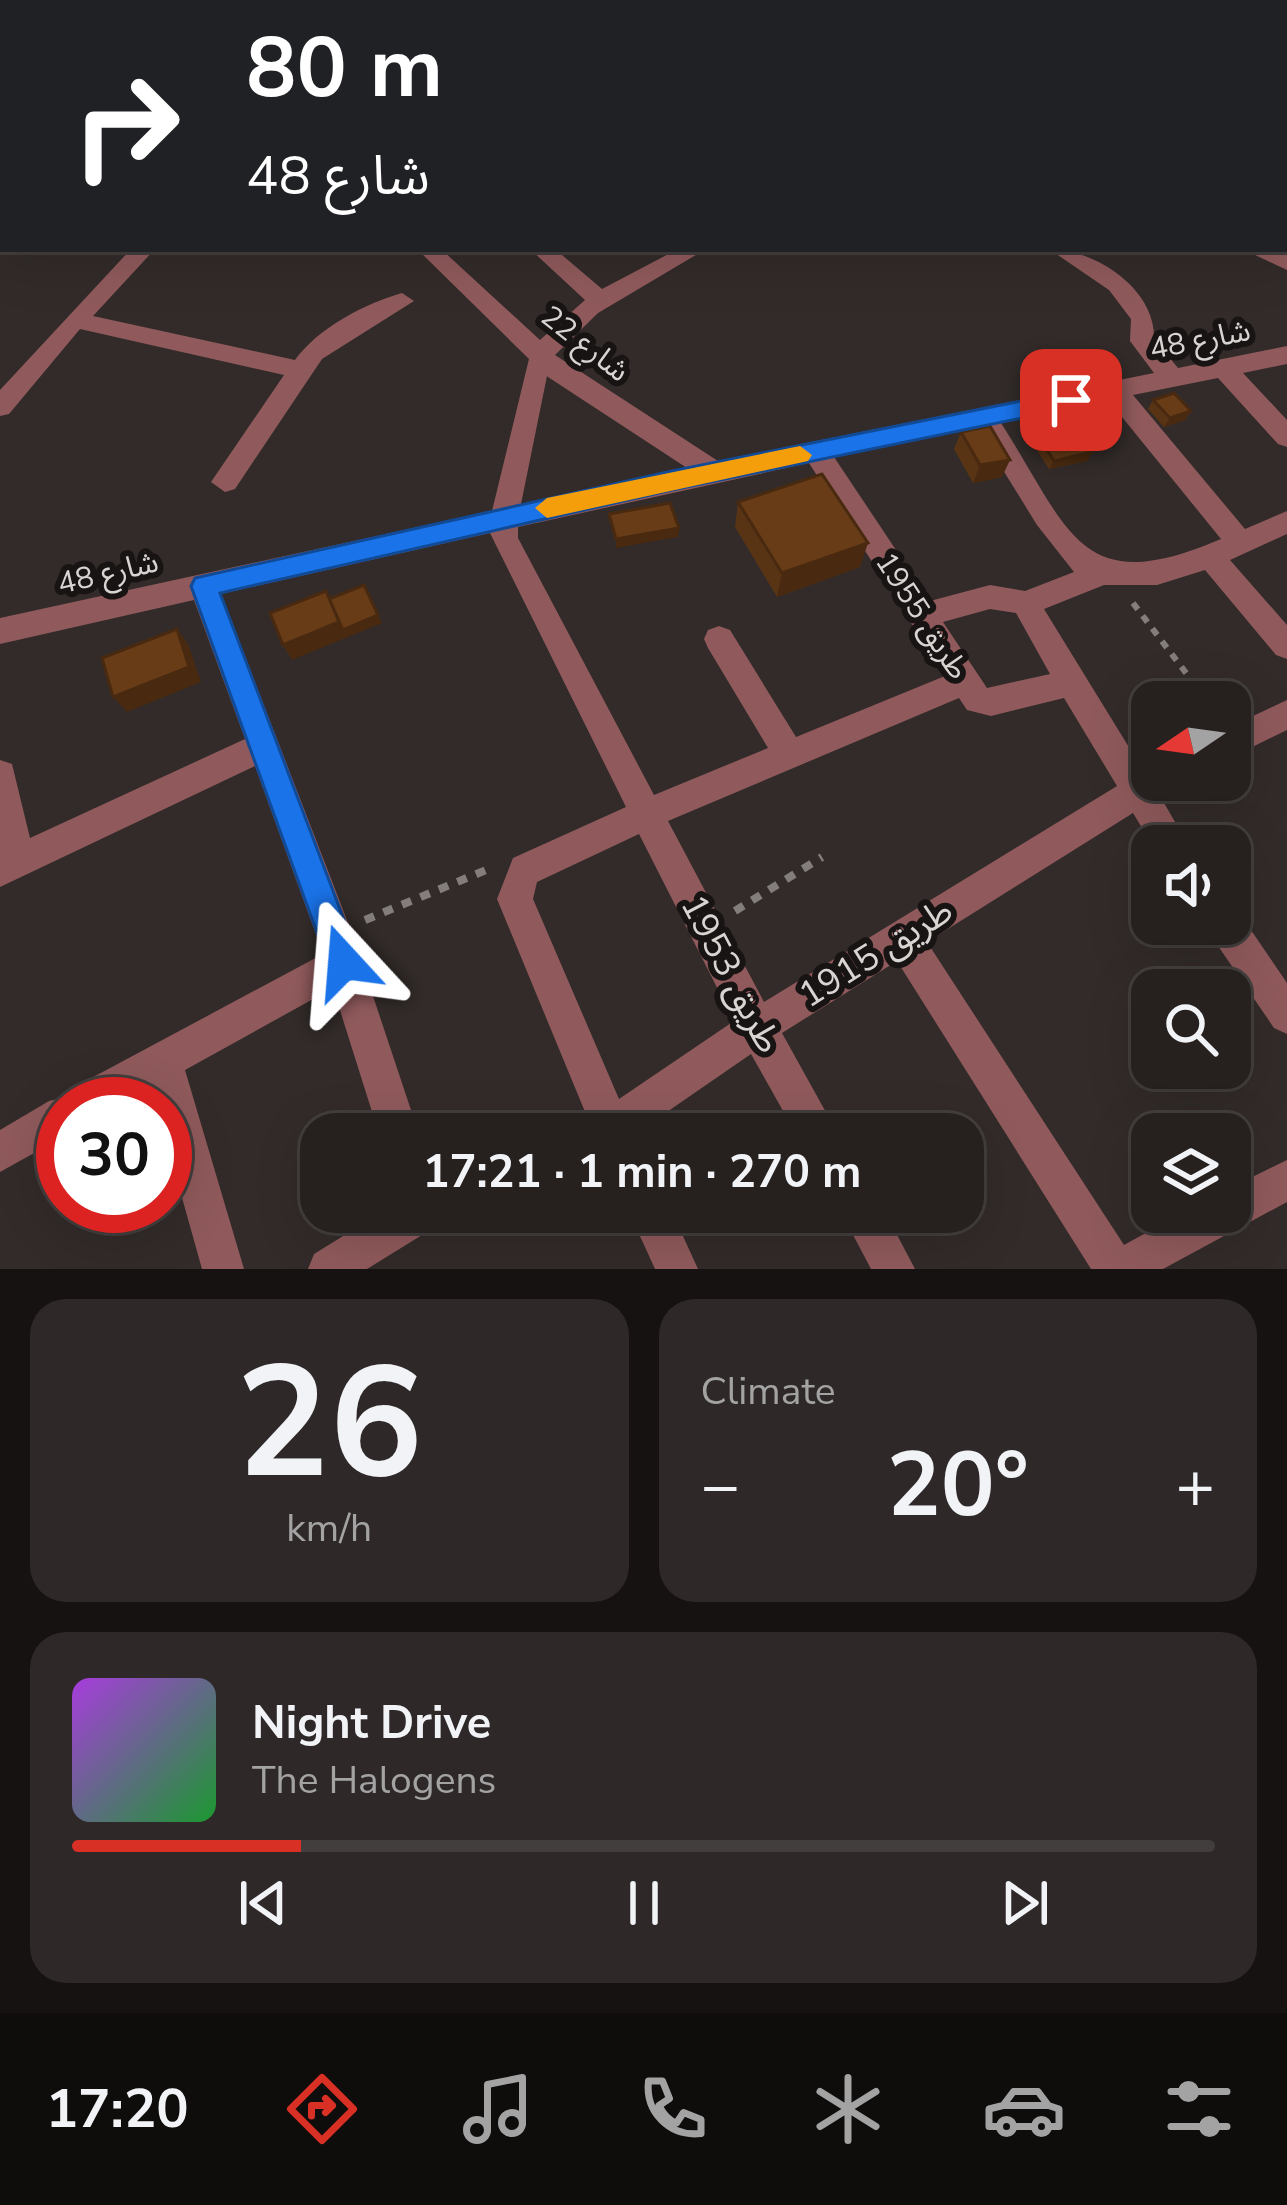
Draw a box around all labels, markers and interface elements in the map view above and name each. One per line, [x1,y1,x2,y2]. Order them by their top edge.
text: 80 m [246,11,443,126]
icon: right [48,48,204,204]
text: شارع 48 [246,139,430,213]
street label: شارع 22 [532,296,638,392]
street label: شارع 48 [1146,310,1254,371]
pin [1020,349,1122,451]
icon: arrive [1038,367,1104,433]
street label: شارع 48 [54,542,163,605]
street label: طريق 1955 [866,544,978,688]
north arrow [1131,681,1251,801]
map controls [1131,681,1251,1233]
button: sound [1131,825,1251,945]
street label: طريق 1953 [669,886,793,1062]
street label: طريق 1915 [790,886,962,1020]
position arrow [281,899,407,1025]
button: search [1131,969,1251,1089]
speed limit sign: 30 [36,1077,192,1233]
button: layers [1131,1113,1251,1233]
text: 17:21 · 1 min · 270 m [422,1142,862,1203]
text: 26 [236,1317,423,1530]
text: Climate [701,1365,836,1418]
text: 20° [887,1424,1029,1547]
text: − [701,1441,740,1531]
text: + [1175,1441,1215,1531]
text: km/h [286,1502,372,1555]
text: Night Drive [252,1693,491,1754]
text: The Halogens [252,1754,496,1807]
icon: previous [230,1870,296,1936]
icon: pause [611,1870,677,1936]
icon: next [992,1870,1058,1936]
icon: directions [280,2067,364,2151]
icon: music [456,2067,540,2151]
icon: phone [631,2067,715,2151]
icon: climate [806,2067,890,2151]
icon: car [982,2067,1066,2151]
icon: filters [1157,2067,1241,2151]
text: 17:20 [46,2072,189,2146]

